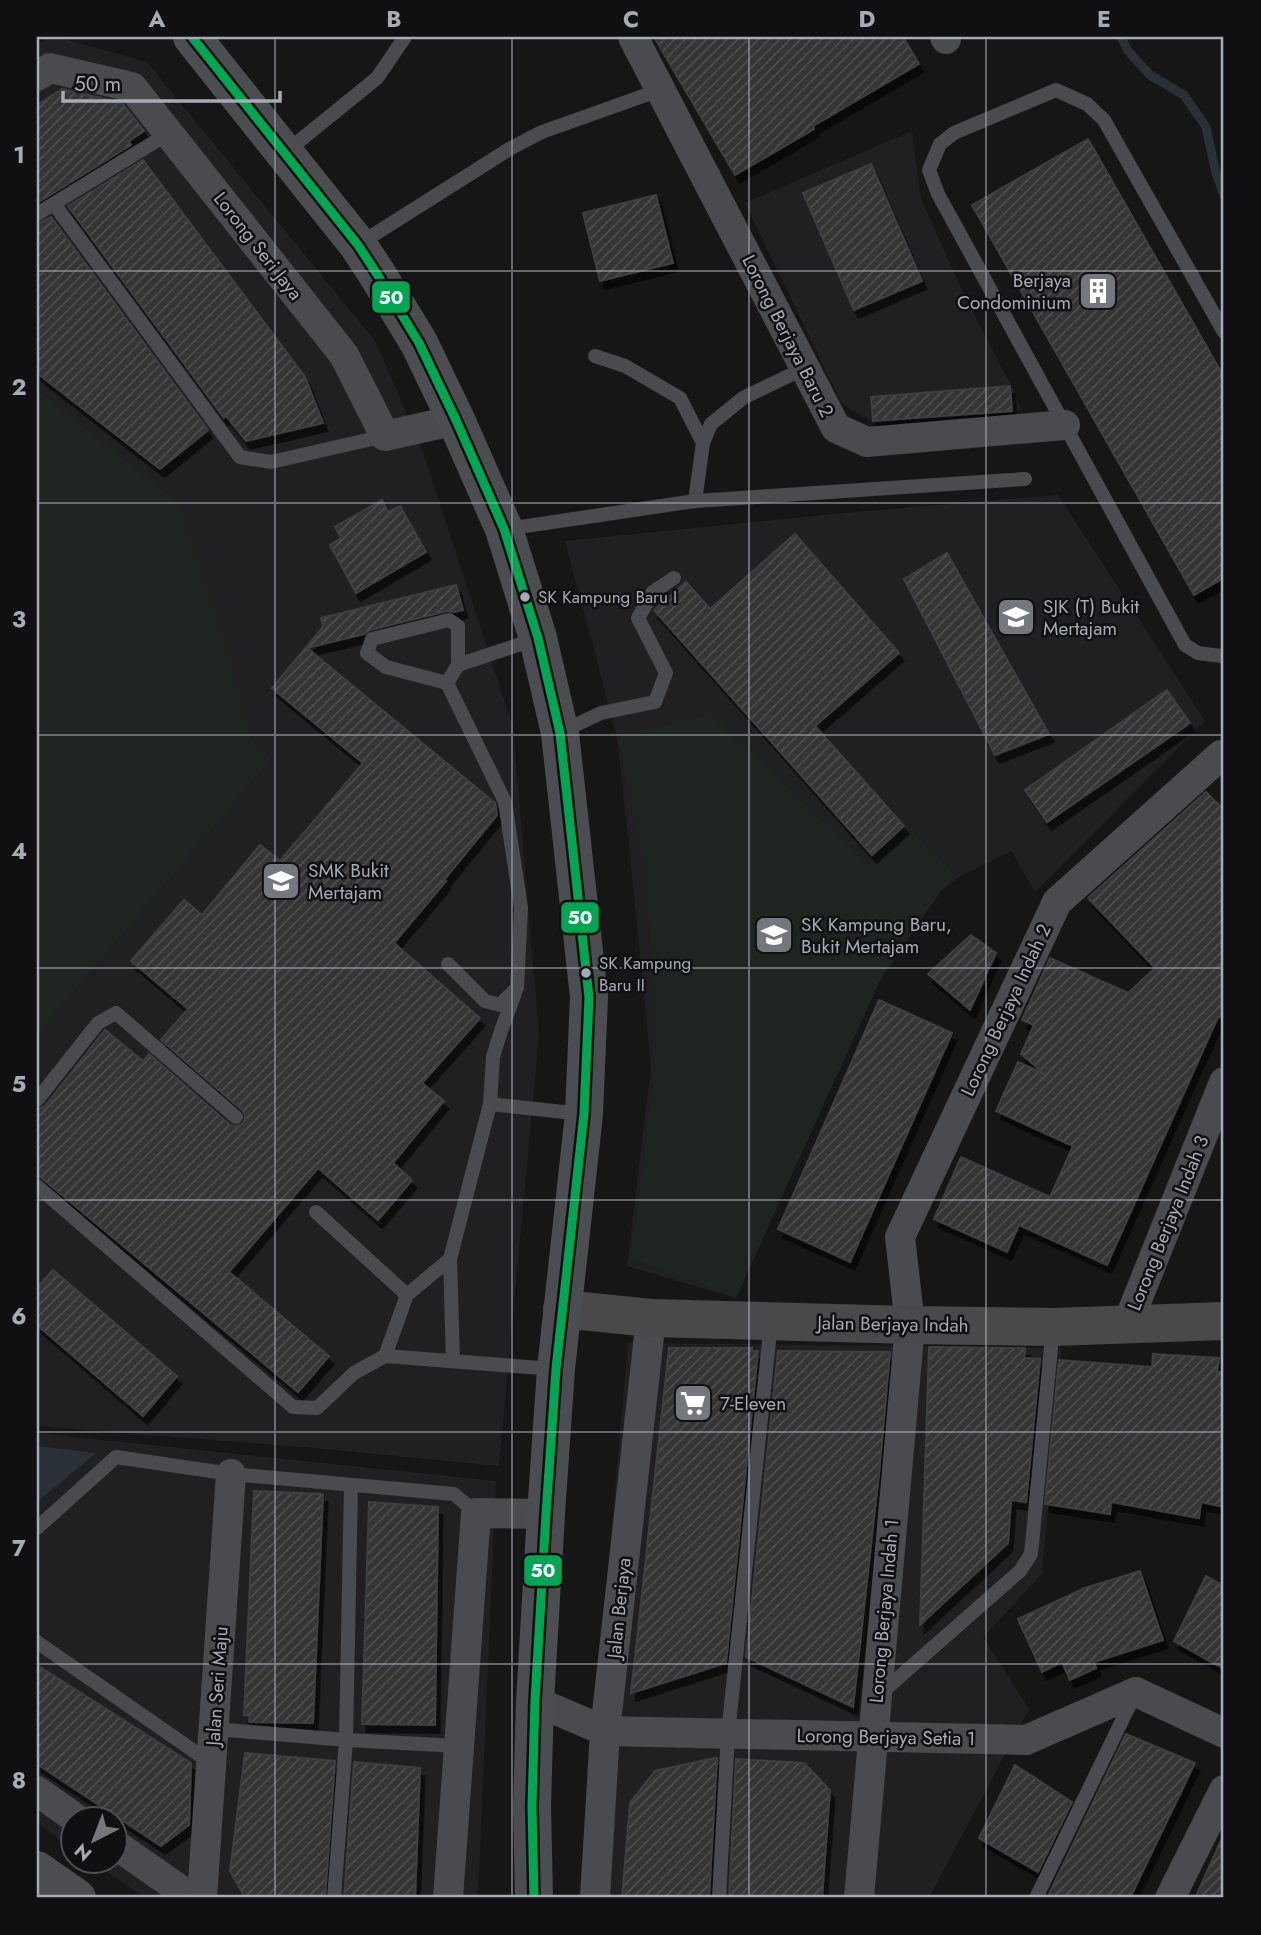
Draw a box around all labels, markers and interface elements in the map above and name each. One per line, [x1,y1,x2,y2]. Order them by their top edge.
text: A [148,2,166,36]
text: B [386,2,402,36]
text: C [623,2,639,36]
text: D [859,2,876,36]
text: E [1097,2,1111,36]
scale bar [63,60,280,104]
text: 50 m [74,69,121,99]
text: 1 [13,138,25,172]
street label: Lorong Seri Jaya [207,186,309,306]
street label: Lorong Berjaya Baru 2 [735,250,841,422]
place label: Berjaya Condominium [957,267,1071,316]
building icon: Berjaya Condominium [1077,270,1119,312]
line badge: 50 [371,280,411,314]
text: 50 [379,284,403,311]
text: 2 [11,370,27,404]
place label: SK Kampung Baru I [538,585,677,609]
marker: SK Kampung Baru I [518,590,532,604]
place label: SJK (T) Bukit Mertajam [1043,593,1140,642]
school or university icon: SJK (T) Bukit Mertajam [995,596,1037,638]
text: 3 [12,602,26,636]
text: 4 [11,834,27,868]
place label: SMK Bukit Mertajam [308,857,389,906]
school or university icon: SMK Bukit Mertajam [260,860,302,902]
line badge: 50 [560,901,600,934]
text: 50 [568,904,592,931]
place label: SK Kampung Baru, Bukit Mertajam [801,911,952,960]
school or university icon: SK Kampung Baru, Bukit Mertajam [753,914,795,956]
street label: Lorong Berjaya Indah 2 [954,920,1058,1100]
place label: SK Kampung Baru II [599,951,691,997]
marker: SK Kampung Baru II [579,966,593,980]
text: 5 [12,1067,26,1101]
street label: Lorong Berjaya Indah 3 [1121,1131,1215,1315]
text: 6 [11,1299,27,1333]
street label: Jalan Berjaya Indah [814,1309,969,1339]
supermarket icon: 7-Eleven [672,1382,714,1424]
place label: 7-Eleven [720,1390,786,1417]
street label: Lorong Berjaya Indah 1 [862,1518,906,1704]
text: 7 [12,1531,26,1565]
line badge: 50 [523,1554,563,1587]
street label: Jalan Berjaya [600,1556,638,1663]
text: 50 [531,1557,555,1584]
street label: Jalan Seri Maju [199,1625,235,1750]
street label: Lorong Berjaya Setia 1 [796,1722,976,1752]
text: 8 [12,1763,26,1797]
north arrow [60,1806,130,1876]
text: N [68,1837,98,1867]

